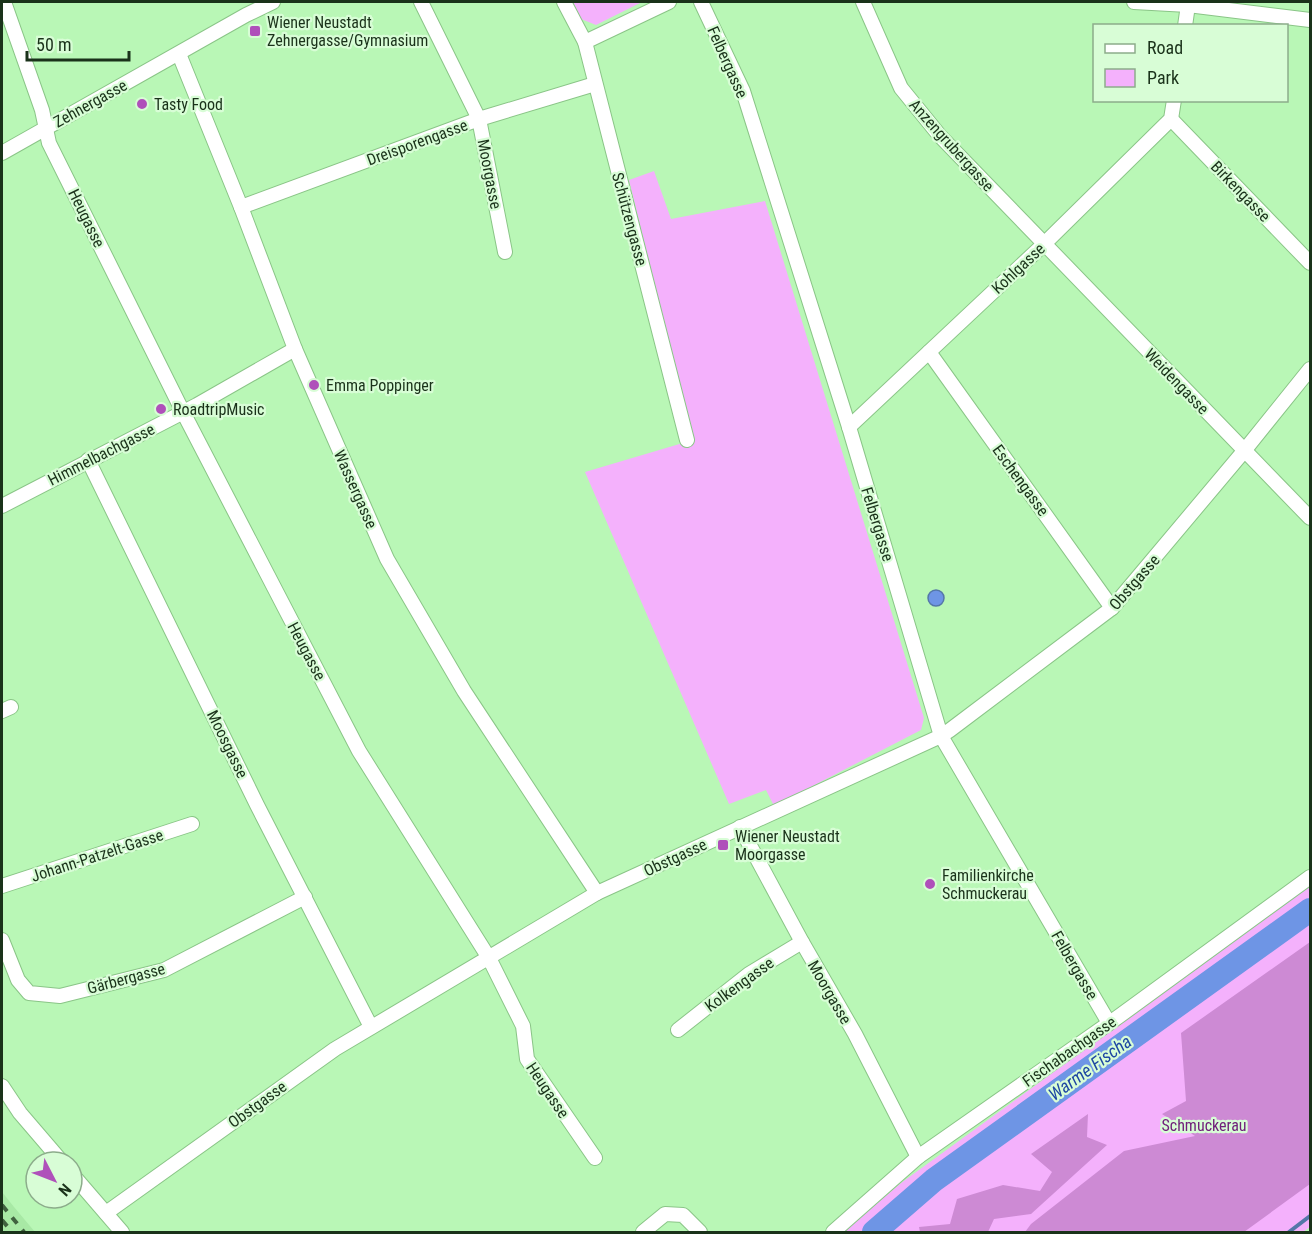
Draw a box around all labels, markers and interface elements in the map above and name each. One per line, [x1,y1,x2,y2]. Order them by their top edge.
place label: Wiener Neustadt Zehnergasse/Gymnasium [267,13,428,50]
street label: Felbergasse [703,23,752,101]
scale bar [27,24,129,62]
marker: Wiener Neustadt Zehnergasse/Gymnasium [248,24,262,38]
legend [1093,24,1288,102]
text: 50 m [36,34,71,55]
text: Road [1147,37,1183,58]
text: Park [1147,67,1179,88]
street label: Zehnergasse [50,75,130,131]
place label: Tasty Food [154,95,223,114]
street label: Anzengrubergasse [905,95,998,195]
marker: Tasty Food [135,97,149,111]
street label: Dreisporengasse [364,115,470,170]
street label: Moorgasse [473,138,506,211]
street label: Birkengasse [1207,157,1274,226]
street label: Schützengasse [608,170,651,268]
street label: Heugasse [64,186,109,251]
street label: Kohlgasse [988,239,1049,298]
street label: Weidengasse [1141,345,1213,418]
place label: Emma Poppinger [326,376,434,395]
marker: Emma Poppinger [307,378,321,392]
place label: RoadtripMusic [173,400,264,419]
marker: RoadtripMusic [154,402,168,416]
street label: Himmelbachgasse [45,419,158,490]
street label: Eschengasse [988,441,1053,520]
street label: Wassergasse [330,447,381,531]
street label: Felbergasse [857,485,898,563]
street label: Obstgasse [1105,551,1164,614]
street label: Heugasse [283,619,330,683]
street label: Moosgasse [203,707,252,781]
street label: Johann-Patzelt-Gasse [29,825,166,886]
place label: Wiener Neustadt Moorgasse [735,827,840,864]
street label: Obstgasse [641,835,710,880]
marker: Wiener Neustadt Moorgasse [716,838,730,852]
place label: Familienkirche Schmuckerau [942,866,1034,903]
marker: Familienkirche Schmuckerau [923,877,937,891]
street label: Felbergasse [1047,927,1102,1003]
street label: Kolkengasse [701,953,777,1016]
street label: Moorgasse [804,957,855,1028]
street label: Gärbergasse [85,959,167,998]
street label: Fischabachgasse [1019,1012,1120,1091]
water label: Warme Fischa [1044,1030,1135,1105]
street label: Heugasse [522,1059,573,1122]
street label: Obstgasse [225,1077,290,1132]
park label: Schmuckerau [1161,1116,1247,1135]
north arrow [24,1150,84,1210]
text: N [54,1180,75,1200]

